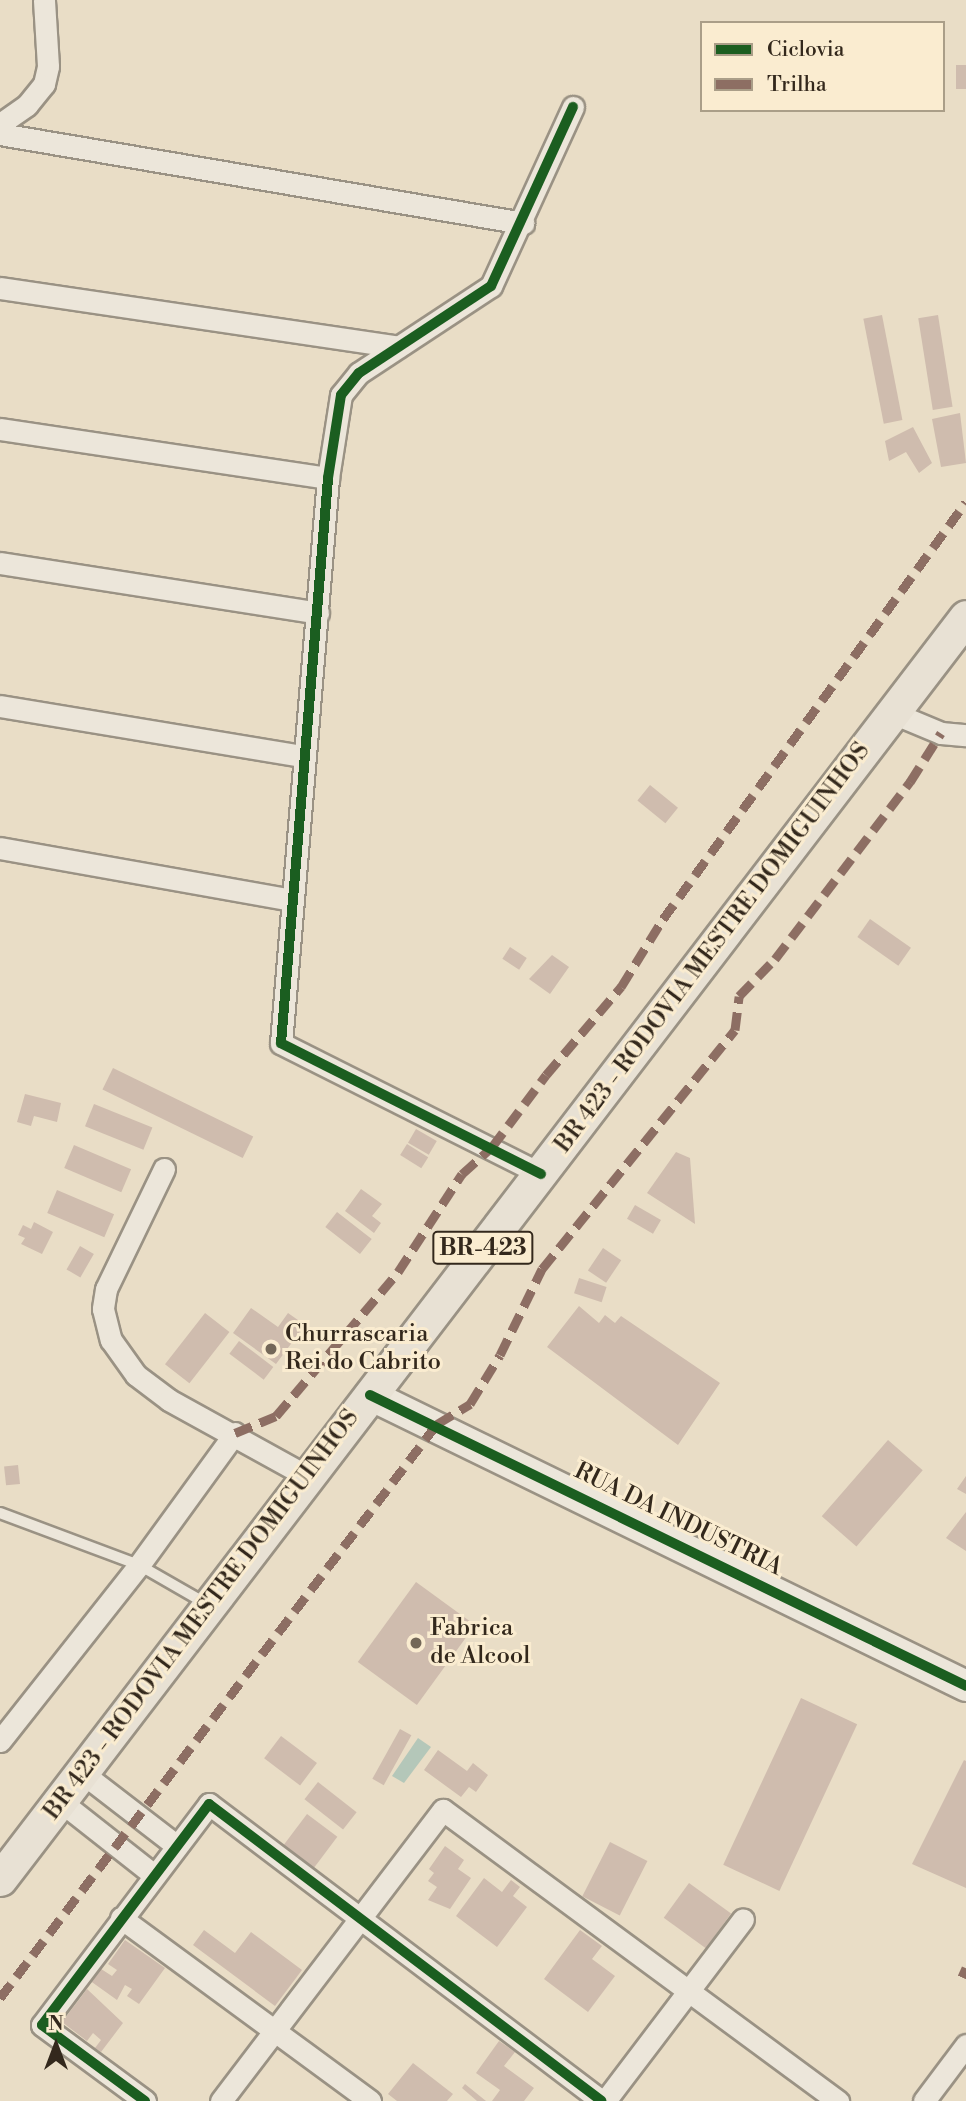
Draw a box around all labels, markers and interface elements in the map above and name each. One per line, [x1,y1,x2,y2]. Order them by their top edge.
legend [700,21,945,112]
text: Ciclovia [767,37,844,63]
text: Trilha [767,72,827,98]
street label: BR 423 - RODOVIA MESTRE DOMIGUINHOS [549,737,877,1159]
road number: BR-423 [432,1228,534,1268]
place label: Churrascaria Rei do Cabrito [285,1321,441,1377]
marker: Churrascaria Rei do Cabrito [263,1341,279,1357]
street label: BR 423 - RODOVIA MESTRE DOMIGUINHOS [38,1404,366,1826]
street label: RUA DA INDUSTRIA [569,1457,787,1583]
place label: Fabrica de Alcool [430,1615,530,1671]
marker: Fabrica de Alcool [408,1635,424,1651]
north arrow [21,2010,91,2080]
text: N [48,2012,64,2036]

